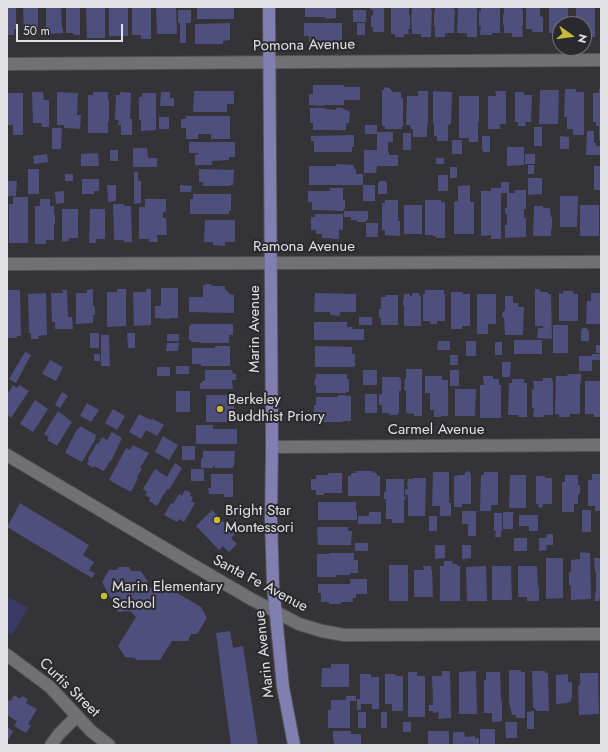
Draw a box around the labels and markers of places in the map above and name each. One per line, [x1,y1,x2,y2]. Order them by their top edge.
place label: Berkeley Buddhist Priory [228,391,325,426]
marker: Berkeley Buddhist Priory [215,404,225,414]
place label: Bright Star Montessori [225,502,294,537]
marker: Bright Star Montessori [212,515,222,525]
place label: Marin Elementary School [112,578,223,613]
marker: Marin Elementary School [99,591,109,601]

